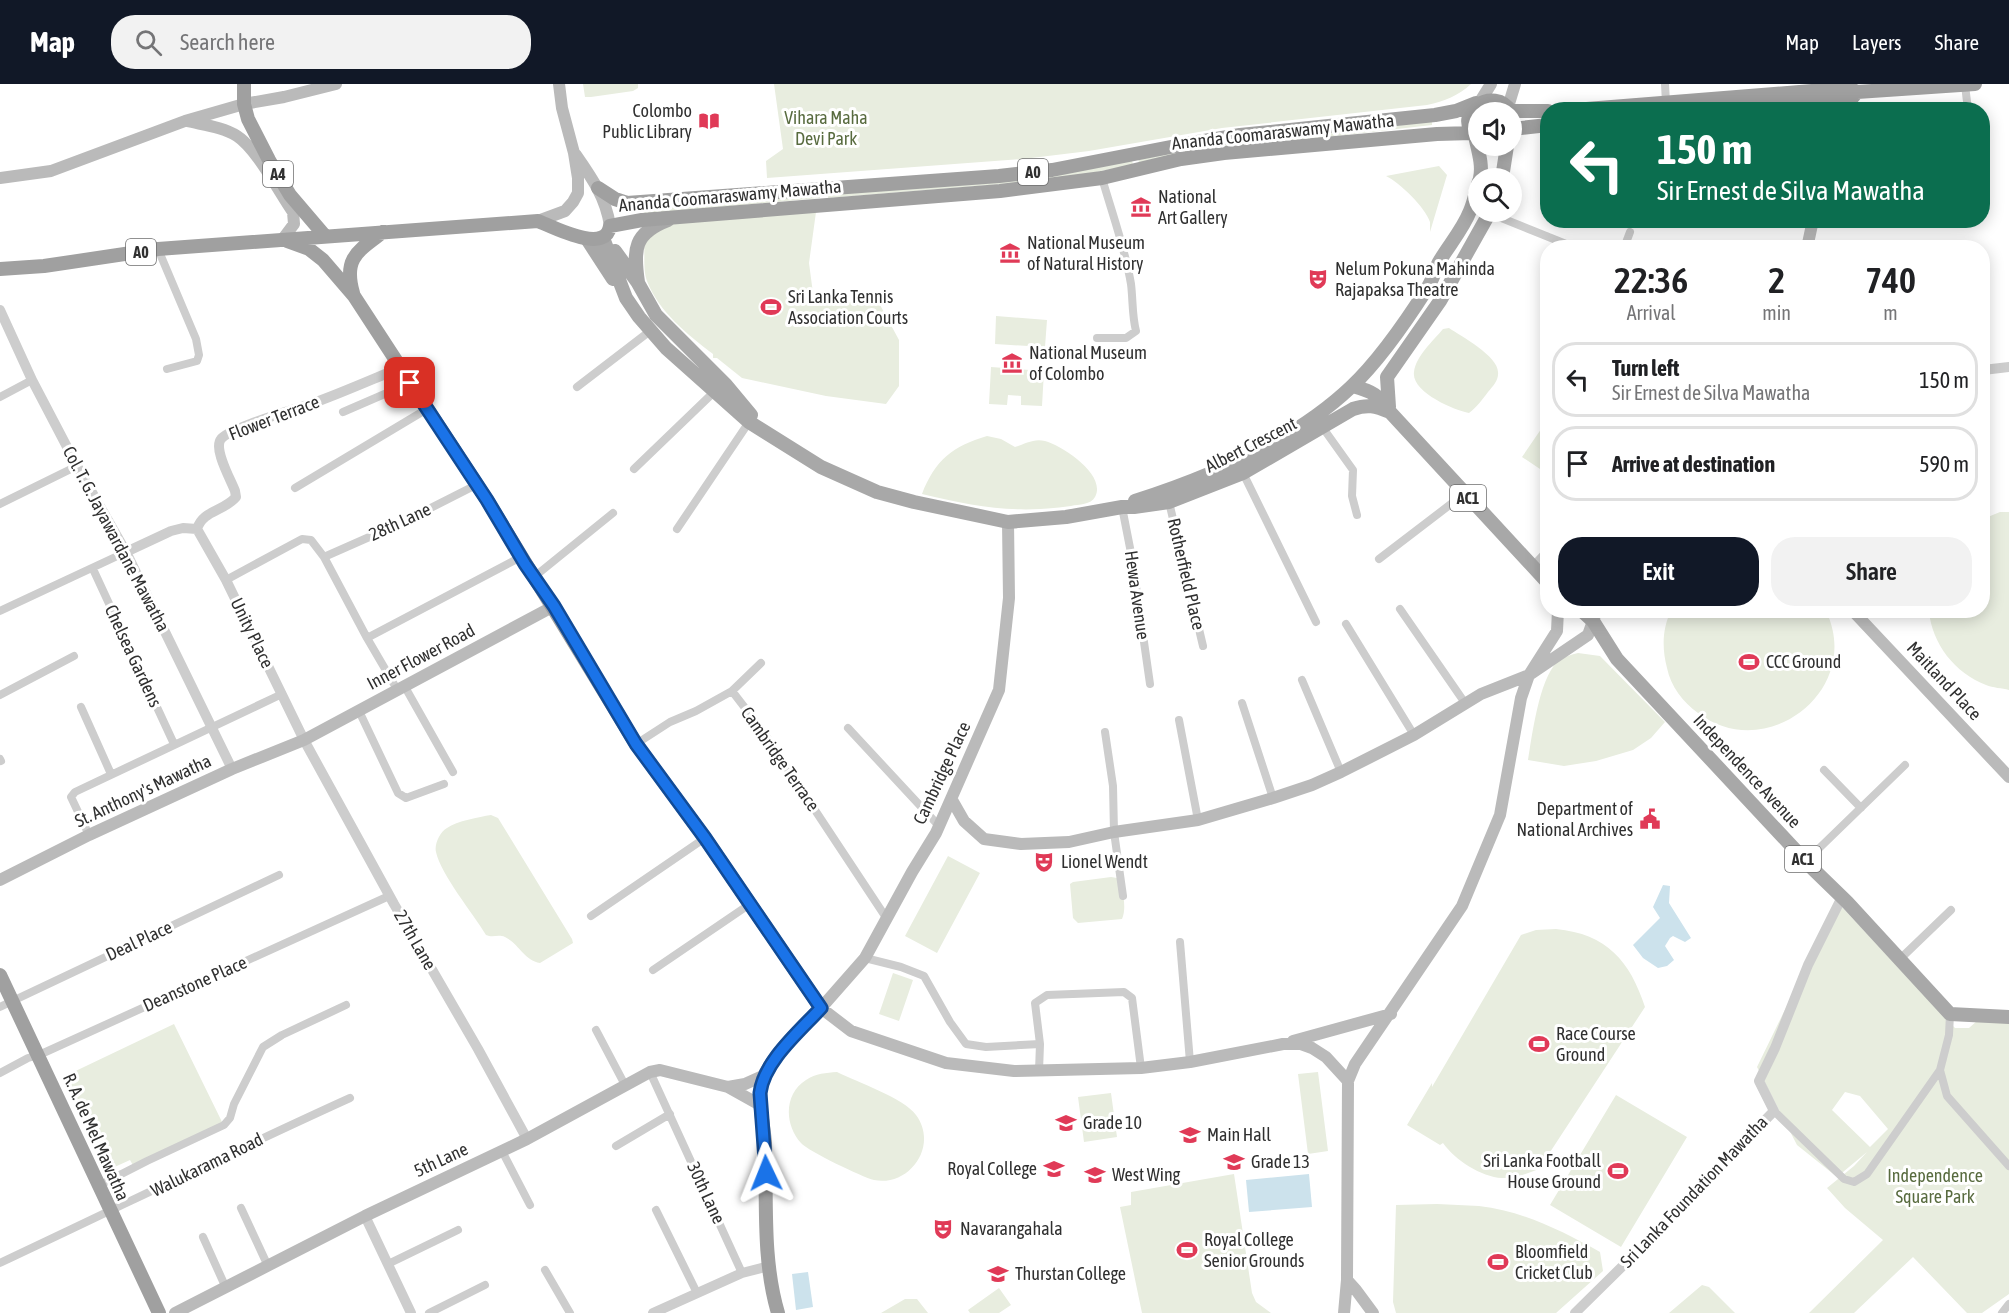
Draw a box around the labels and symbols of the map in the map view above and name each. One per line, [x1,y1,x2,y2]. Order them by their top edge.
place label: Colombo Public Library [602,100,692,142]
park label: Vihara Maha Devi Park [784,107,868,149]
library icon: Colombo Public Library [697,109,721,133]
street label: Ananda Coomaraswamy Mawatha [1171,109,1395,154]
road number: A0 [1018,159,1048,185]
road number: A4 [263,161,293,187]
street label: Ananda Coomaraswamy Mawatha [618,175,842,216]
place label: National Art Gallery [1158,186,1228,228]
museum icon: National Art Gallery [1129,195,1153,219]
place label: National Museum of Natural History [1027,232,1145,274]
road number: A0 [126,239,156,265]
museum icon: National Museum of Natural History [998,241,1022,265]
place label: Nelum Pokuna Mahinda Rajapaksa Theatre [1335,258,1495,300]
theatre icon: Nelum Pokuna Mahinda Rajapaksa Theatre [1306,267,1330,291]
place label: Sri Lanka Tennis Association Courts [788,286,908,328]
sports icon: Sri Lanka Tennis Association Courts [759,295,783,319]
place label: National Museum of Colombo [1029,342,1147,384]
museum icon: National Museum of Colombo [1000,351,1024,375]
pin [384,357,435,408]
street label: Flower Terrace [226,391,322,444]
street label: Albert Crescent [1202,413,1300,477]
street label: Col. T. G. Jayawardane Mawatha [59,443,174,635]
road number: AC1 [1450,485,1486,511]
street label: 28th Lane [366,498,434,545]
street label: Rotherfield Place [1163,516,1210,632]
street label: Hewa Avenue [1121,549,1154,641]
street label: Unity Place [226,594,278,671]
street label: Chelsea Gardens [101,601,166,710]
street label: Inner Flower Road [363,619,478,694]
street label: Maitland Place [1903,637,1986,724]
sports icon: CCC Ground [1737,650,1761,674]
place label: CCC Ground [1766,651,1841,672]
street label: Cambridge Terrace [737,703,824,815]
street label: Independence Avenue [1689,709,1806,832]
street label: Cambridge Place [909,718,974,827]
street label: St. Anthony's Mawatha [71,750,214,831]
place label: Department of National Archives [1516,798,1633,840]
public building icon: Department of National Archives [1638,807,1662,831]
road number: AC1 [1785,846,1821,872]
theatre icon: Lionel Wendt [1032,850,1056,874]
place label: Lionel Wendt [1061,851,1148,872]
street label: 27th Lane [390,906,441,973]
street label: Deal Place [102,916,175,965]
street label: Deanstone Place [140,951,250,1016]
place label: Race Course Ground [1556,1023,1636,1065]
sports icon: Race Course Ground [1527,1032,1551,1056]
street label: R. A. de Mel Mawatha [59,1070,134,1204]
school or university icon: Grade 10 [1054,1111,1078,1135]
street label: Sri Lanka Foundation Mawatha [1616,1111,1772,1272]
place label: Grade 10 [1083,1112,1142,1133]
school or university icon: Main Hall [1178,1123,1202,1147]
place label: Main Hall [1207,1124,1271,1145]
street label: Walukarama Road [147,1128,266,1201]
street label: 5th Lane [410,1138,471,1181]
position arrow [734,1141,798,1205]
school or university icon: Grade 13 [1222,1150,1246,1174]
place label: Sri Lanka Football House Ground [1483,1150,1601,1192]
place label: Grade 13 [1251,1151,1310,1172]
school or university icon: Royal College [1042,1157,1066,1181]
place label: Royal College [947,1158,1037,1179]
street label: 30th Lane [683,1159,730,1227]
sports icon: Sri Lanka Football House Ground [1606,1159,1630,1183]
school or university icon: West Wing [1083,1163,1107,1187]
place label: West Wing [1112,1164,1181,1185]
park label: Independence Square Park [1887,1165,1983,1207]
theatre icon: Navarangahala [931,1217,955,1241]
place label: Navarangahala [960,1218,1063,1239]
place label: Royal College Senior Grounds [1204,1229,1304,1271]
sports icon: Royal College Senior Grounds [1175,1238,1199,1262]
place label: Bloomfield Cricket Club [1515,1241,1593,1283]
sports icon: Bloomfield Cricket Club [1486,1250,1510,1274]
school or university icon: Thurstan College [986,1262,1010,1286]
place label: Thurstan College [1015,1263,1126,1284]

